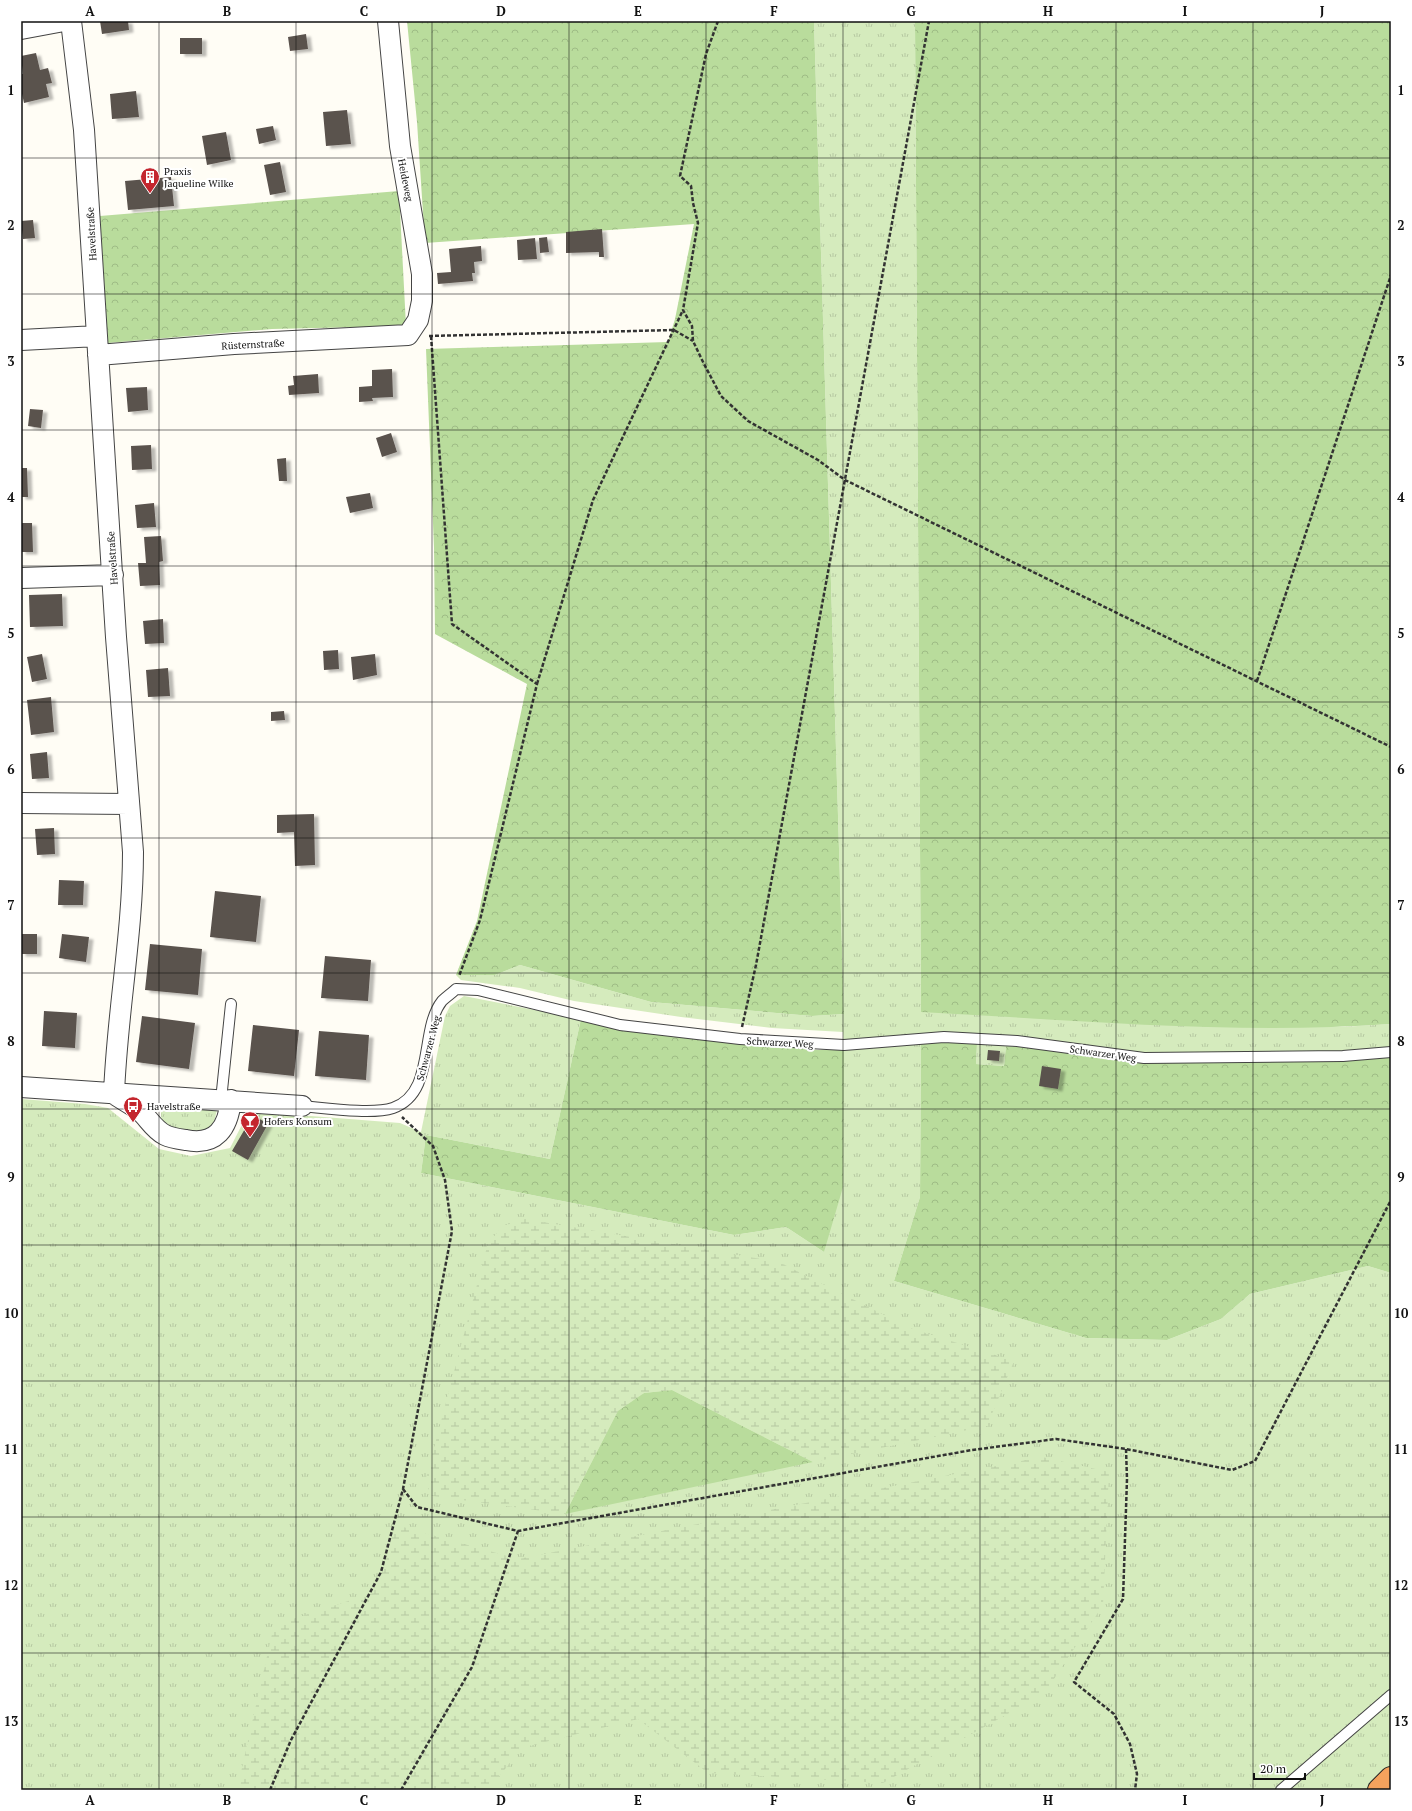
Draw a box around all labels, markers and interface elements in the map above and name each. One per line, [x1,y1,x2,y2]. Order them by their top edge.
text: A [85,2,95,20]
text: B [223,2,231,20]
text: C [360,2,368,20]
text: D [496,2,506,20]
text: E [634,2,642,20]
text: F [770,2,778,20]
text: G [906,2,916,20]
text: H [1043,2,1053,20]
text: I [1183,2,1188,20]
text: J [1320,2,1325,20]
text: 1 [7,81,15,99]
text: 1 [1397,81,1405,99]
street label: Heideweg [395,158,416,203]
place label: Praxis Jaqueline Wilke [164,165,234,190]
building icon: Praxis Jaqueline Wilke [139,166,161,194]
street label: Havelstraße [84,207,99,261]
text: 2 [7,216,15,234]
text: 2 [1397,216,1405,234]
street label: Rüsternstraße [221,336,285,353]
text: 3 [7,352,15,370]
text: 3 [1397,352,1405,370]
text: 4 [7,488,15,506]
text: 4 [1397,488,1405,506]
street label: Havelstraße [104,531,121,585]
text: 5 [7,624,15,642]
text: 5 [1397,624,1405,642]
text: 6 [7,760,15,778]
text: 6 [1397,760,1405,778]
text: 7 [7,896,15,914]
text: 7 [1397,896,1405,914]
street label: Schwarzer Weg [414,1013,444,1082]
text: 8 [7,1032,15,1050]
text: 8 [1397,1032,1405,1050]
street label: Schwarzer Weg [746,1034,815,1051]
street label: Schwarzer Weg [1069,1042,1138,1065]
bus stop icon: Havelstraße [122,1095,144,1123]
place label: Havelstraße [147,1100,201,1113]
bar icon: Hofers Konsum [239,1110,261,1138]
place label: Hofers Konsum [264,1115,332,1128]
text: 9 [7,1168,15,1186]
text: 9 [1397,1168,1405,1186]
text: 10 [4,1304,19,1322]
text: 10 [1394,1304,1409,1322]
text: 11 [4,1440,18,1458]
text: 11 [1394,1440,1408,1458]
text: 12 [4,1576,18,1594]
text: 12 [1394,1576,1408,1594]
text: 13 [4,1712,18,1730]
text: 13 [1394,1712,1408,1730]
scale bar [1254,1755,1305,1781]
text: 20 m [1260,1761,1287,1776]
text: A [85,1791,95,1809]
text: B [223,1791,231,1809]
text: C [360,1791,368,1809]
text: D [496,1791,506,1809]
text: E [634,1791,642,1809]
text: F [770,1791,778,1809]
text: G [906,1791,916,1809]
text: H [1043,1791,1053,1809]
text: I [1183,1791,1188,1809]
text: J [1320,1791,1325,1809]

